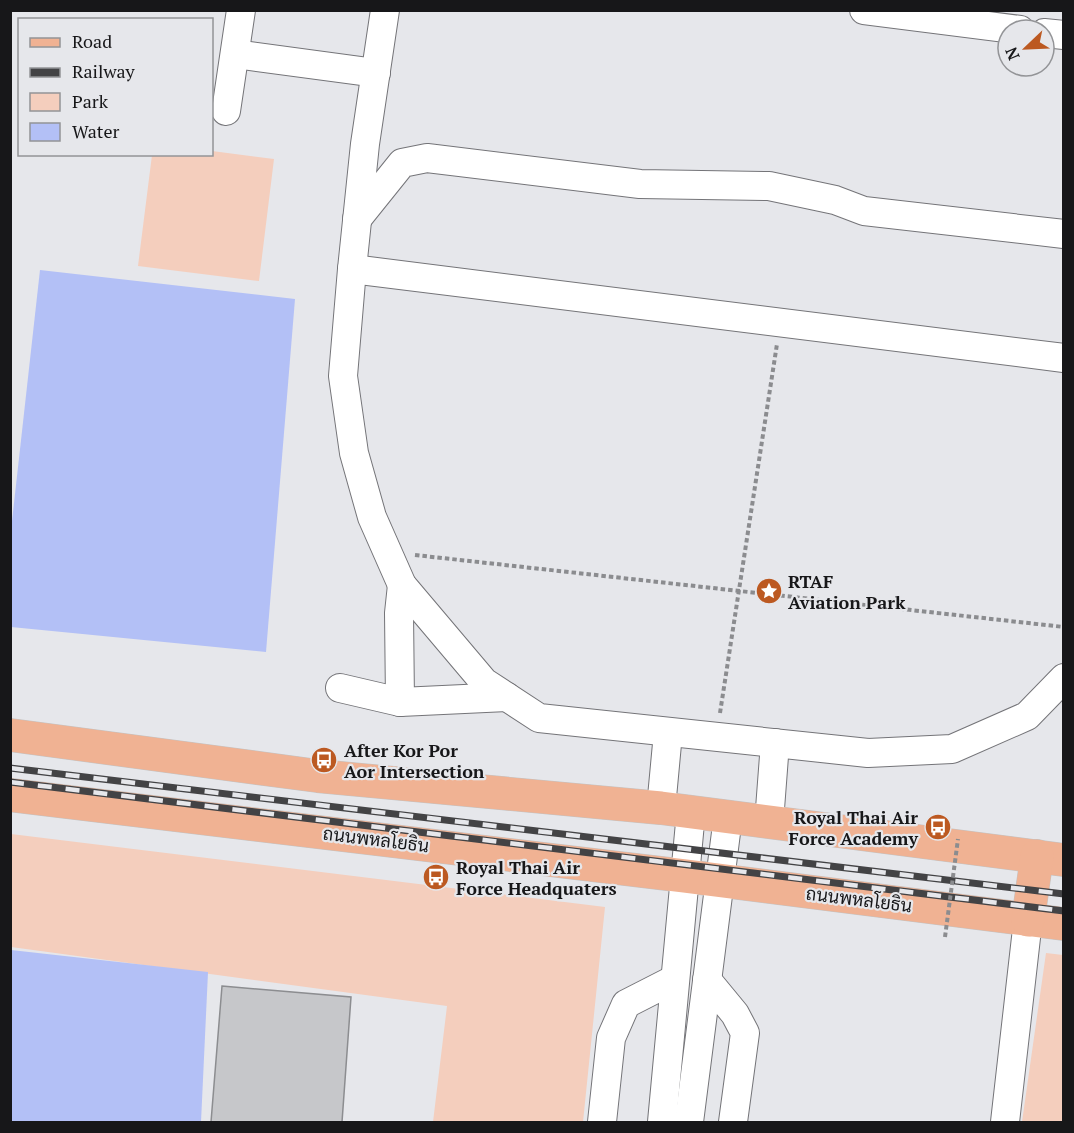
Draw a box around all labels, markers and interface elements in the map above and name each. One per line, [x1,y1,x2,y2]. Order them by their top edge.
legend [18,18,213,156]
north arrow [996,18,1056,78]
text: Road [72,29,112,53]
text: N [1000,44,1025,64]
text: Railway [72,59,136,83]
text: Park [72,89,109,113]
text: Water [72,119,119,143]
place label: RTAF Aviation Park [788,569,906,614]
place icon: RTAF Aviation Park [754,576,784,606]
place label: After Kor Por Aor Intersection [344,738,485,783]
bus stop icon: After Kor Por Aor Intersection [309,745,339,775]
place label: Royal Thai Air Force Academy [789,805,918,850]
bus stop icon: Royal Thai Air Force Academy [923,812,953,842]
street label: ถนนพหลโยธิน [322,821,430,857]
place label: Royal Thai Air Force Headquaters [456,855,617,900]
bus stop icon: Royal Thai Air Force Headquaters [421,862,451,892]
street label: ถนนพหลโยธิน [805,881,913,917]

